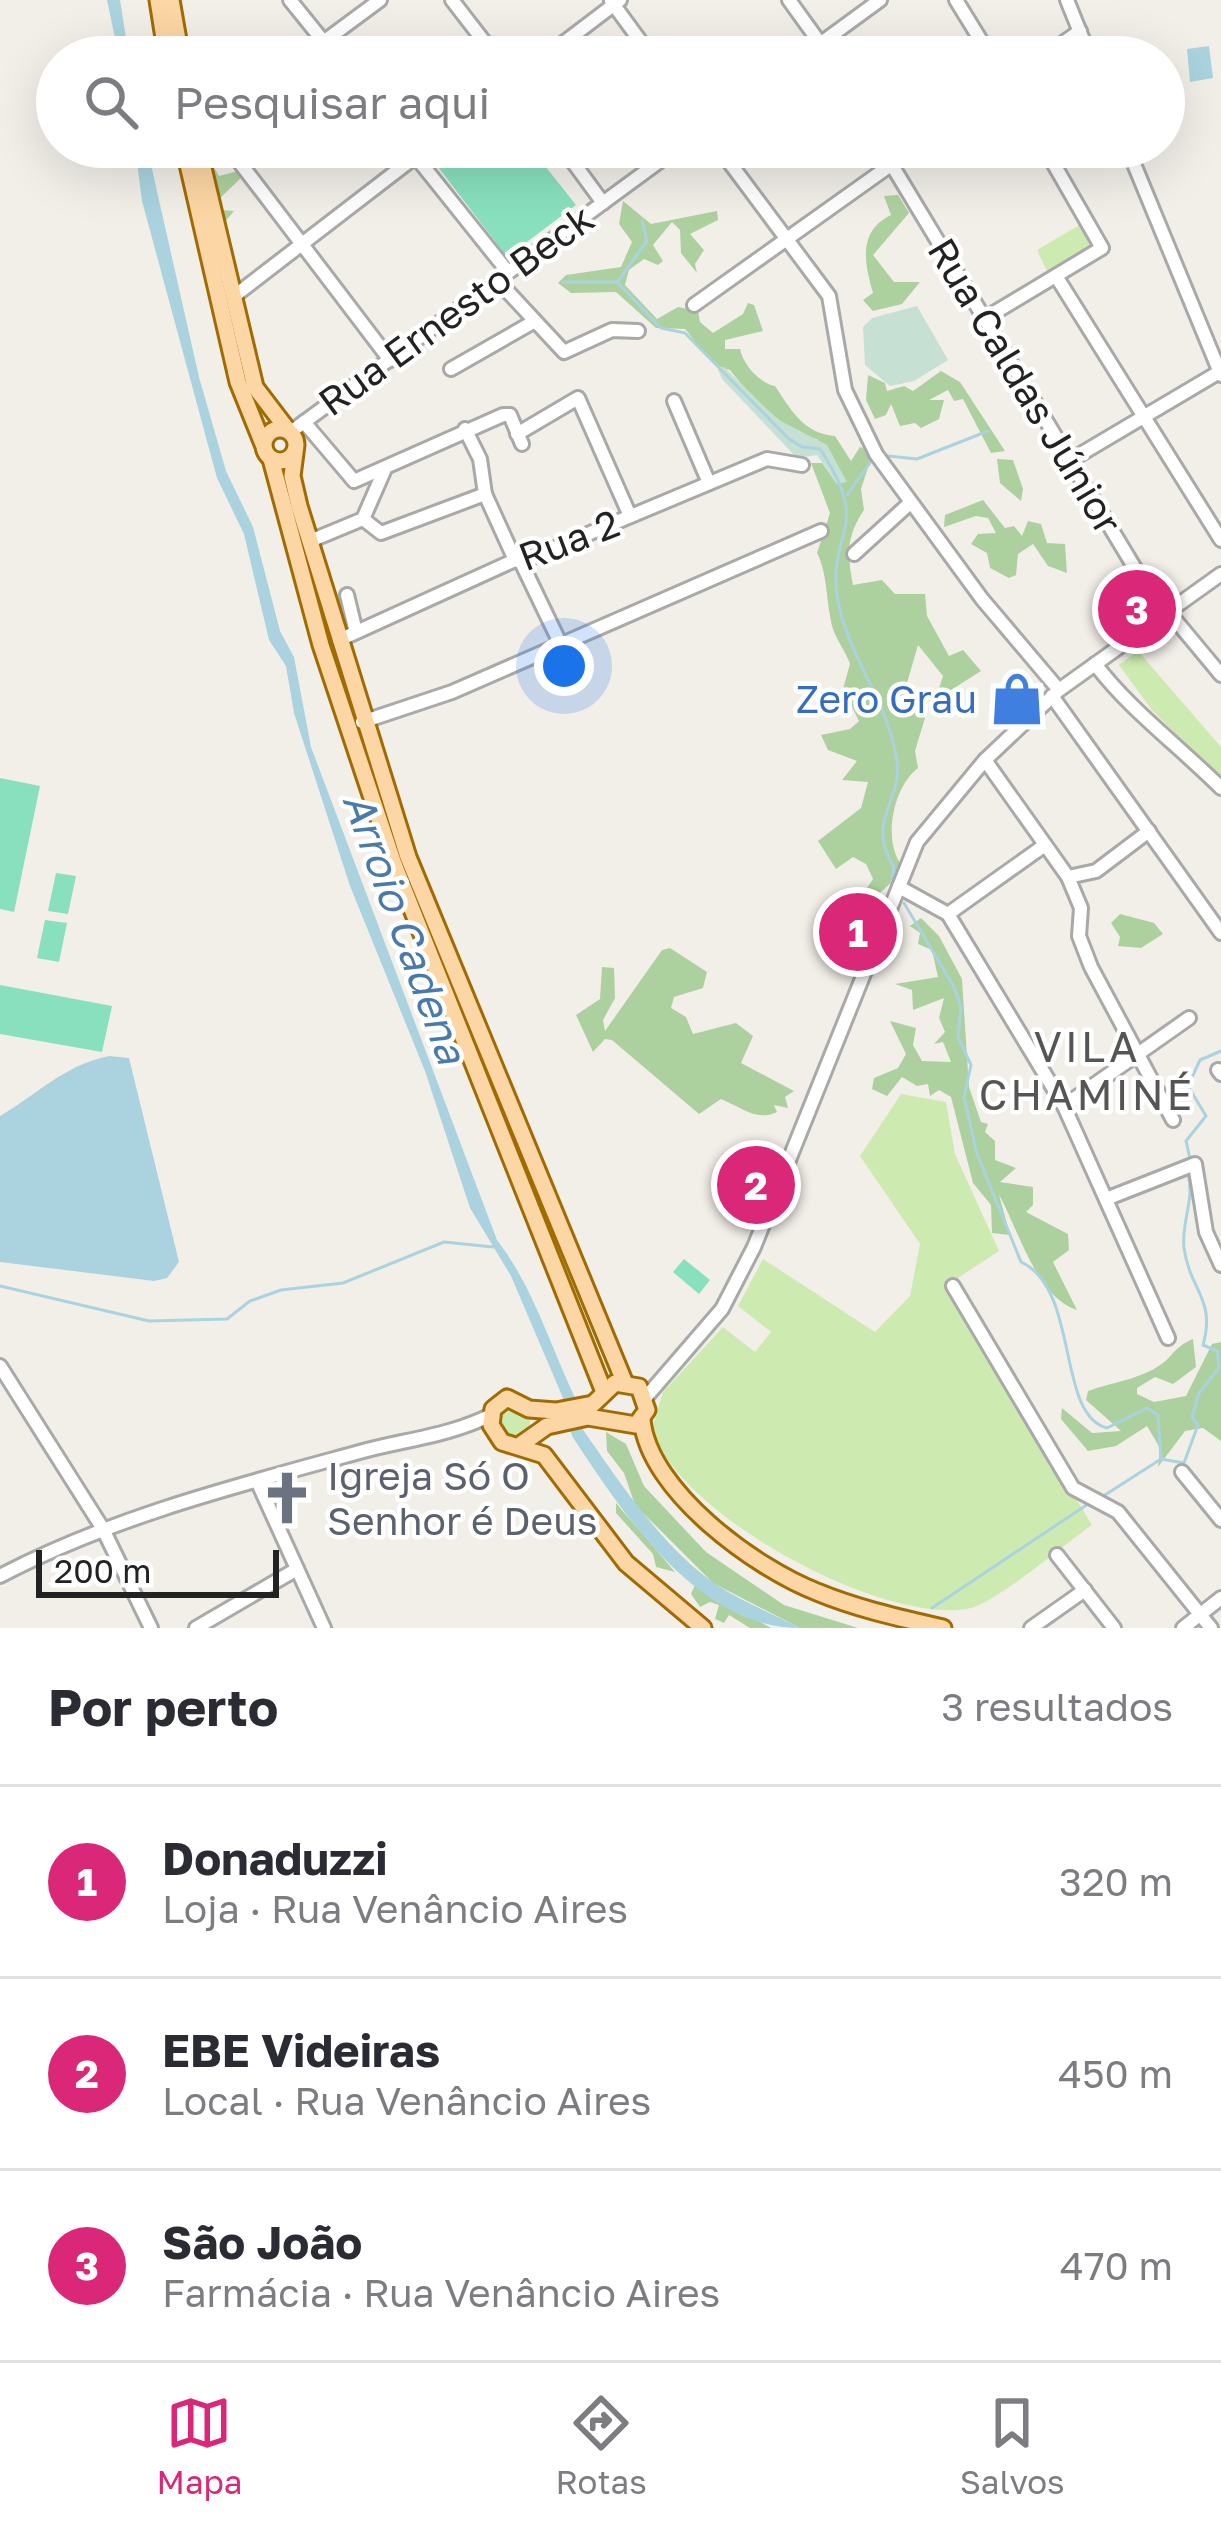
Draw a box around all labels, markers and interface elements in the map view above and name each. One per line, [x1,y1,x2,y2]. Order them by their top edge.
search box [36,36,1185,168]
icon: search [78,69,144,135]
text: Pesquisar aqui [174,75,490,129]
street label: Rua Ernesto Beck [309,194,602,425]
street label: Rua Caldas Júnior [919,229,1132,542]
street label: Rua 2 [512,499,626,580]
pin: 3 [1098,564,1176,654]
your location [534,636,594,696]
shop icon: Zero Grau [988,670,1046,728]
place label: Zero Grau [796,675,977,722]
water label: Arroio Cadena [334,785,479,1071]
pin: 1 [819,887,897,977]
district label: VILA CHAMINÉ [979,1021,1195,1119]
pin: 2 [717,1140,795,1230]
place label: Igreja Só O Senhor é Deus [327,1452,597,1544]
church icon: Igreja Só O Senhor é Deus [258,1469,316,1527]
scale bar [36,1544,279,1597]
text: 200 m [54,1551,152,1590]
text: Por perto [48,1676,278,1737]
text: 3 resultados [941,1683,1173,1730]
text: Donaduzzi [162,1831,388,1885]
text: 1 [77,1858,97,1905]
text: 320 m [1059,1858,1173,1905]
text: Loja · Rua Venâncio Aires [162,1885,628,1932]
text: EBE Videiras [162,2023,440,2077]
text: 2 [75,2050,99,2097]
text: 450 m [1058,2050,1173,2097]
text: Local · Rua Venâncio Aires [162,2077,651,2124]
text: São João [162,2215,362,2269]
text: 3 [75,2242,99,2289]
text: 470 m [1060,2242,1173,2289]
text: Farmácia · Rua Venâncio Aires [162,2269,720,2316]
tab: Mapa [157,2390,242,2501]
tab: Rotas [555,2390,647,2501]
tab: Salvos [960,2390,1065,2501]

